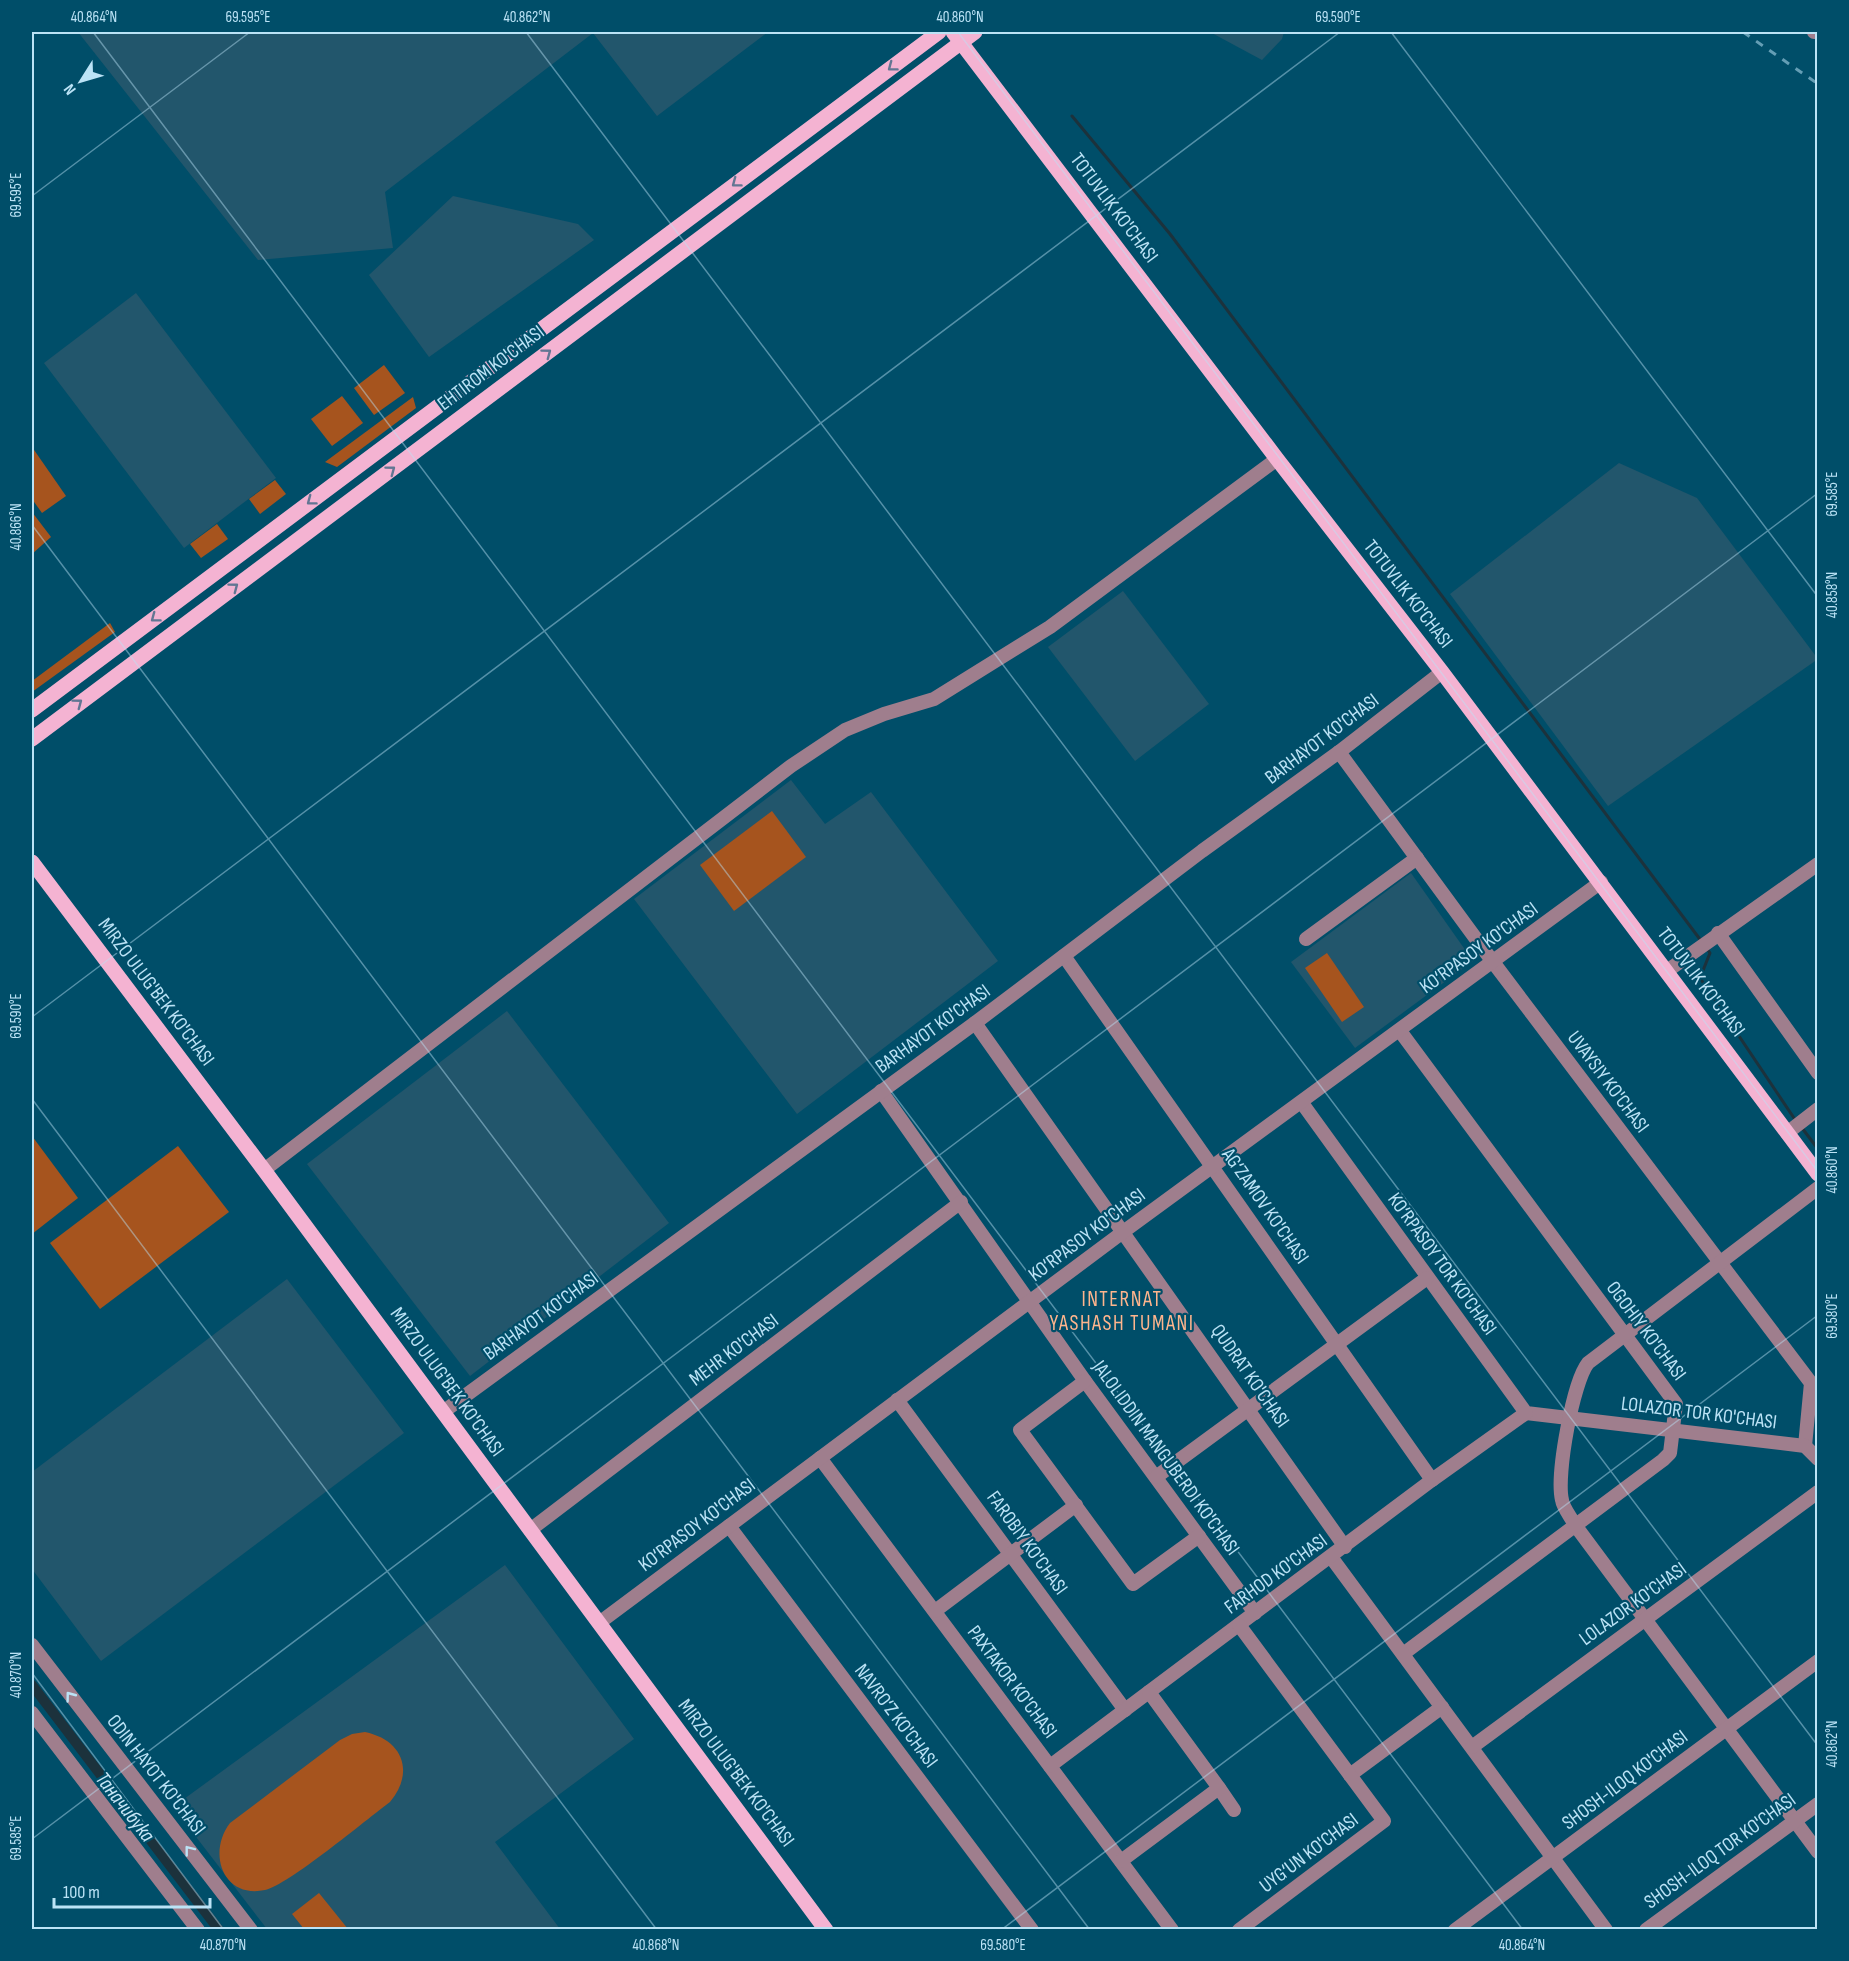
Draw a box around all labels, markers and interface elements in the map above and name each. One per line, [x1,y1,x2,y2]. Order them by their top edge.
text: 40.864°N [71,8,117,27]
text: 69.595°E [226,8,270,27]
text: 40.862°N [504,8,550,27]
text: 40.860°N [936,8,984,27]
text: 69.590°E [1315,8,1361,27]
north arrow [51,51,111,111]
one-way arrow [888,59,899,70]
text: N [60,80,80,98]
street label: TOTUVLIK KO'CHASI [1065,149,1163,267]
text: 69.595°E [7,173,26,217]
one-way arrow [732,176,743,187]
street label: EHTIROM KO'CHASI [433,320,549,416]
one-way arrow [540,349,551,360]
one-way arrow [384,466,395,477]
text: 69.585°E [1823,472,1842,516]
one-way arrow [306,494,317,505]
text: 40.866°N [7,503,26,551]
street label: TOTUVLIK KO'CHASI [1358,535,1458,653]
text: 40.858°N [1823,572,1842,618]
one-way arrow [228,583,239,594]
one-way arrow [150,611,161,622]
street label: BARHAYOT KO'CHASI [1260,688,1384,790]
one-way arrow [72,700,83,711]
street label: KO‘RPASOY KO'CHASI [1415,897,1543,999]
street label: MIRZO ULUG'BEK KO'CHASI [93,914,219,1070]
street label: TOTUVLIK KO'CHASI [1652,923,1750,1041]
street label: BARHAYOT KO'CHASI [871,979,995,1079]
text: 69.590°E [7,993,26,1039]
street label: UVAYSIY KO'CHASI [1562,1026,1654,1138]
street label: AG‘ZAMOV KO'CHASI [1216,1143,1314,1268]
text: 40.860°N [1823,1146,1842,1194]
street label: KO‘RPASOY KO'CHASI [1024,1183,1150,1287]
street label: KO‘RPASOY TOR KO'CHASI [1382,1188,1502,1340]
street label: BARHAYOT KO'CHASI [479,1266,603,1366]
street label: OGOHIY KO'CHASI [1601,1277,1691,1385]
district label: INTERNAT YASHASH TUMANI [1050,1287,1194,1336]
text: 69.580°E [1823,1293,1842,1339]
street label: MIRZO ULUG'BEK KO'CHASI [385,1303,509,1461]
street label: MEHR KO'CHASI [685,1309,783,1391]
street label: QUDRAT KO'CHASI [1206,1320,1294,1432]
street label: JALOLIDDIN MANGUBERDI KO'CHASI [1087,1355,1245,1560]
street label: LOLAZOR TOR KO'CHASI [1620,1392,1778,1434]
street label: KO‘RPASOY KO'CHASI [634,1473,760,1577]
street label: FAROBIY KO'CHASI [981,1486,1073,1600]
street label: FARHOD KO'CHASI [1220,1529,1332,1619]
street label: LOLAZOR KO'CHASI [1575,1557,1691,1651]
street label: PAXTAKOR KO'CHASI [962,1621,1062,1743]
text: 40.870°N [7,1652,26,1698]
street label: NAVRO‘Z KO'CHASI [849,1659,943,1773]
one-way arrow [67,1691,78,1702]
street label: MIRZO ULUG'BEK KO'CHASI [673,1695,799,1851]
street label: ODIN HAYOT KO'CHASI [101,1710,211,1840]
text: 40.862°N [1823,1721,1842,1767]
street label: SHOSH-ILOQ KO'CHASI [1557,1725,1693,1835]
water label: Таначибука [90,1767,160,1847]
street label: SHOSH-ILOQ TOR KO'CHASI [1640,1788,1800,1914]
street label: UYG‘UN KO'CHASI [1255,1808,1363,1898]
text: 69.585°E [7,1816,26,1860]
one-way arrow [186,1846,197,1857]
scale bar [54,1871,210,1909]
text: 100 m [63,1882,100,1903]
text: 40.870°N [200,1936,246,1955]
text: 40.868°N [633,1936,679,1955]
text: 69.580°E [980,1936,1026,1955]
text: 40.864°N [1499,1936,1545,1955]

